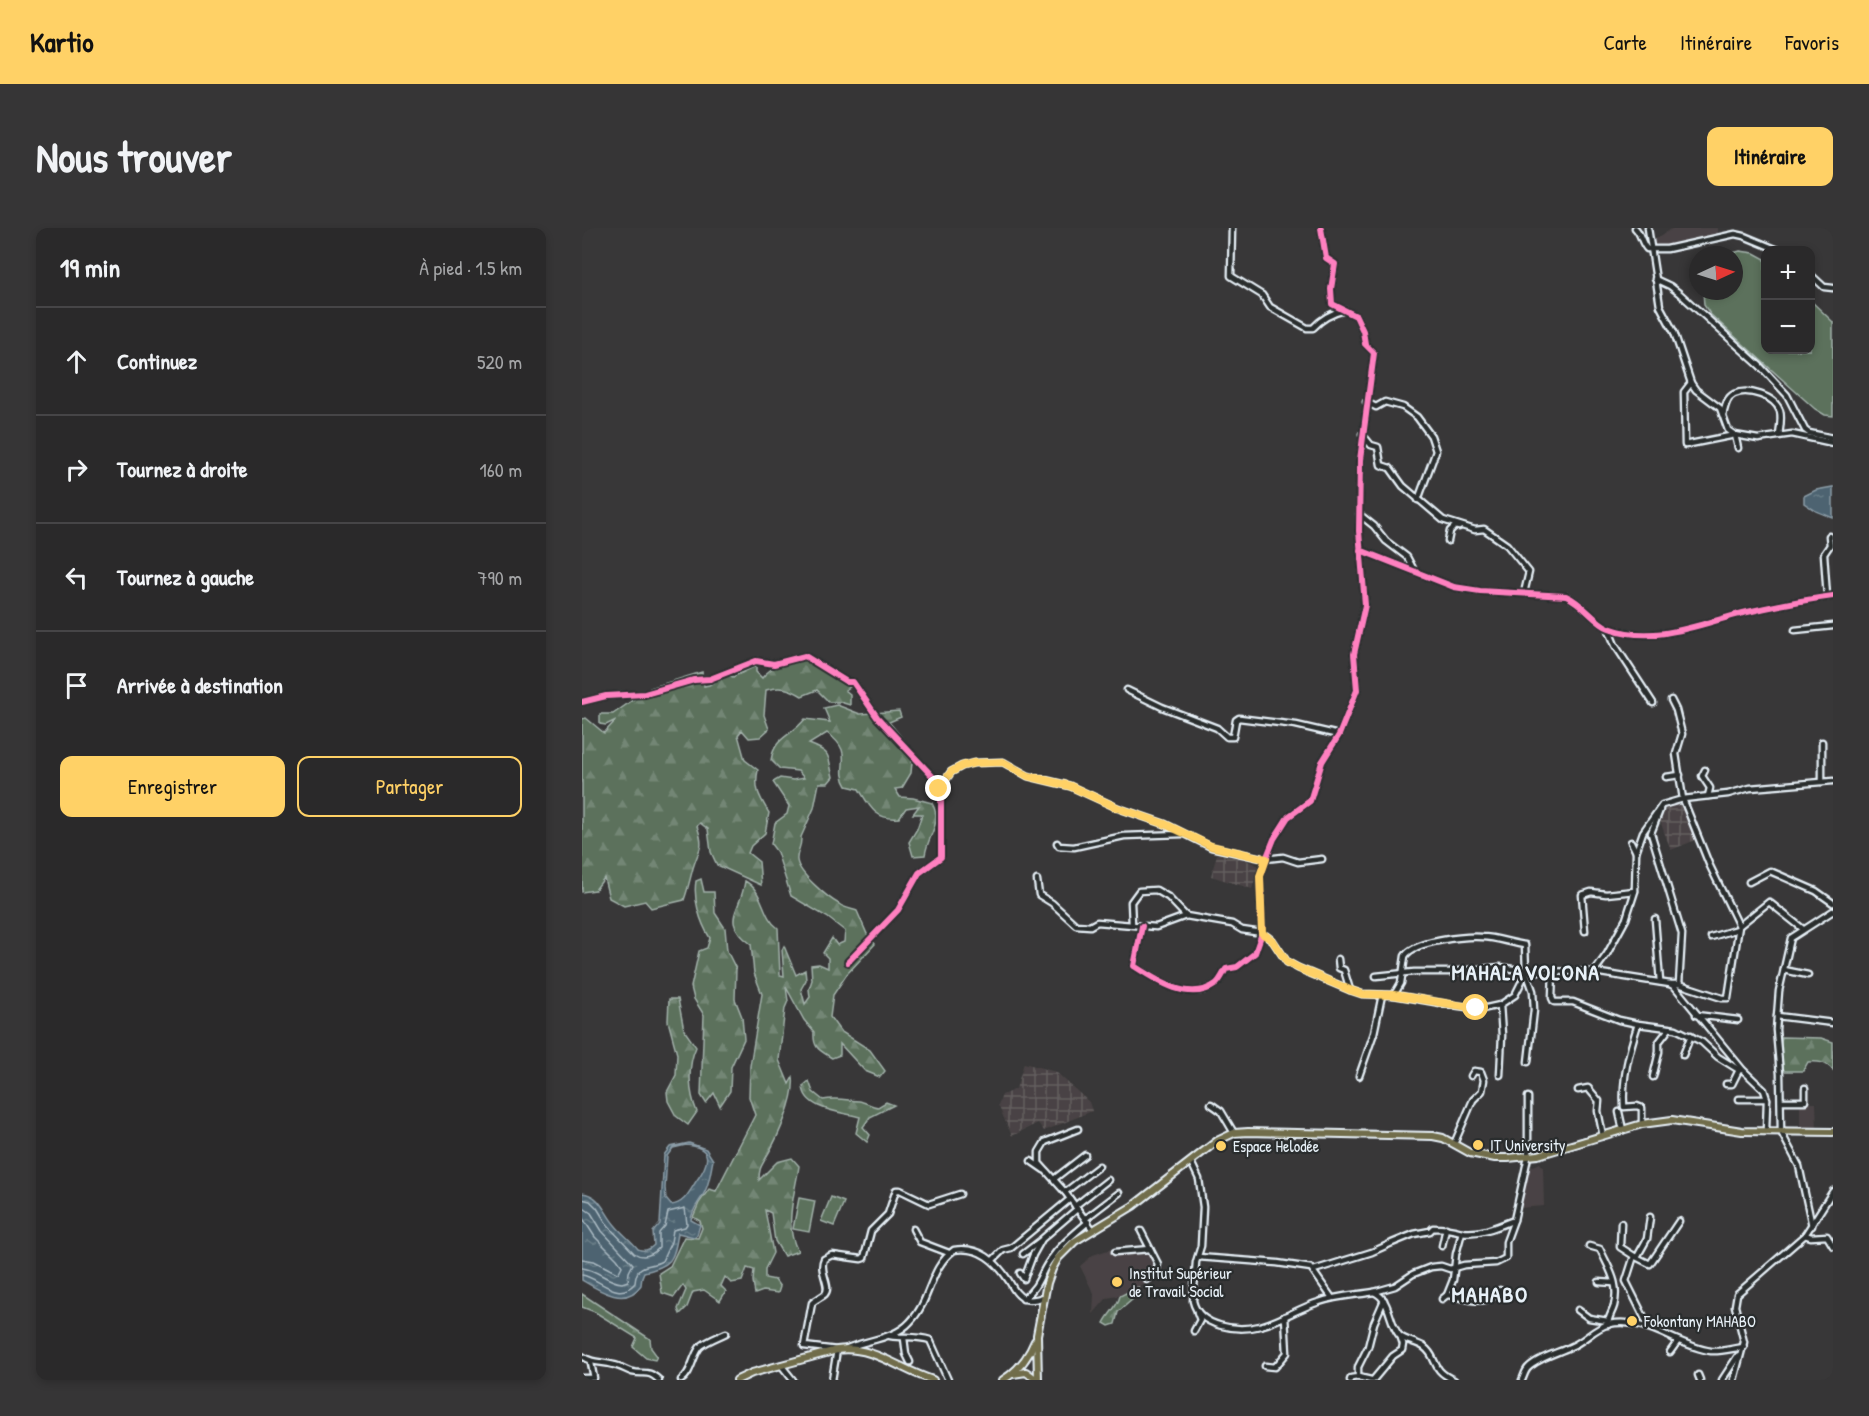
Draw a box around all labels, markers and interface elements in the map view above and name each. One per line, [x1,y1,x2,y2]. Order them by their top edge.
text: Kartio [30,23,94,61]
text: Carte [1604,28,1647,57]
text: Itinéraire [1680,28,1752,57]
text: Favoris [1785,28,1839,57]
button: Itinéraire [1707,127,1833,186]
text: Nous trouver [36,128,232,185]
north arrow [1689,246,1743,300]
map controls [1761,246,1815,354]
button: + [1761,246,1815,300]
text: 19 min [60,250,120,285]
text: À pied · 1.5 km [419,254,522,281]
button: − [1761,300,1815,354]
icon: ahead [60,345,93,378]
text: Continuez [117,346,197,376]
text: 520 m [477,348,522,375]
icon: right [60,453,93,486]
text: Tournez à droite [117,454,247,484]
text: 160 m [480,456,522,483]
icon: left [60,561,93,594]
text: Tournez à gauche [117,562,254,592]
text: 790 m [478,564,522,591]
icon: arrive [60,669,93,702]
text: Arrivée à destination [117,670,283,700]
button: Enregistrer [60,756,285,817]
button: Partager [297,756,522,817]
route end [925,775,951,801]
district label: MAHALAVOLONA [1451,957,1601,987]
route start [1462,994,1488,1020]
place label: IT University [1490,1134,1566,1156]
place label: Espace Helodée [1233,1135,1320,1157]
marker: IT University [1471,1138,1485,1152]
marker: Espace Helodée [1214,1139,1228,1153]
place label: Institut Supérieur de Travail Social [1129,1262,1232,1302]
marker: Institut Supérieur de Travail Social [1110,1275,1124,1289]
district label: MAHABO [1451,1279,1529,1309]
place label: Fokontany MAHABO [1643,1310,1756,1332]
marker: Fokontany MAHABO [1625,1314,1639,1328]

